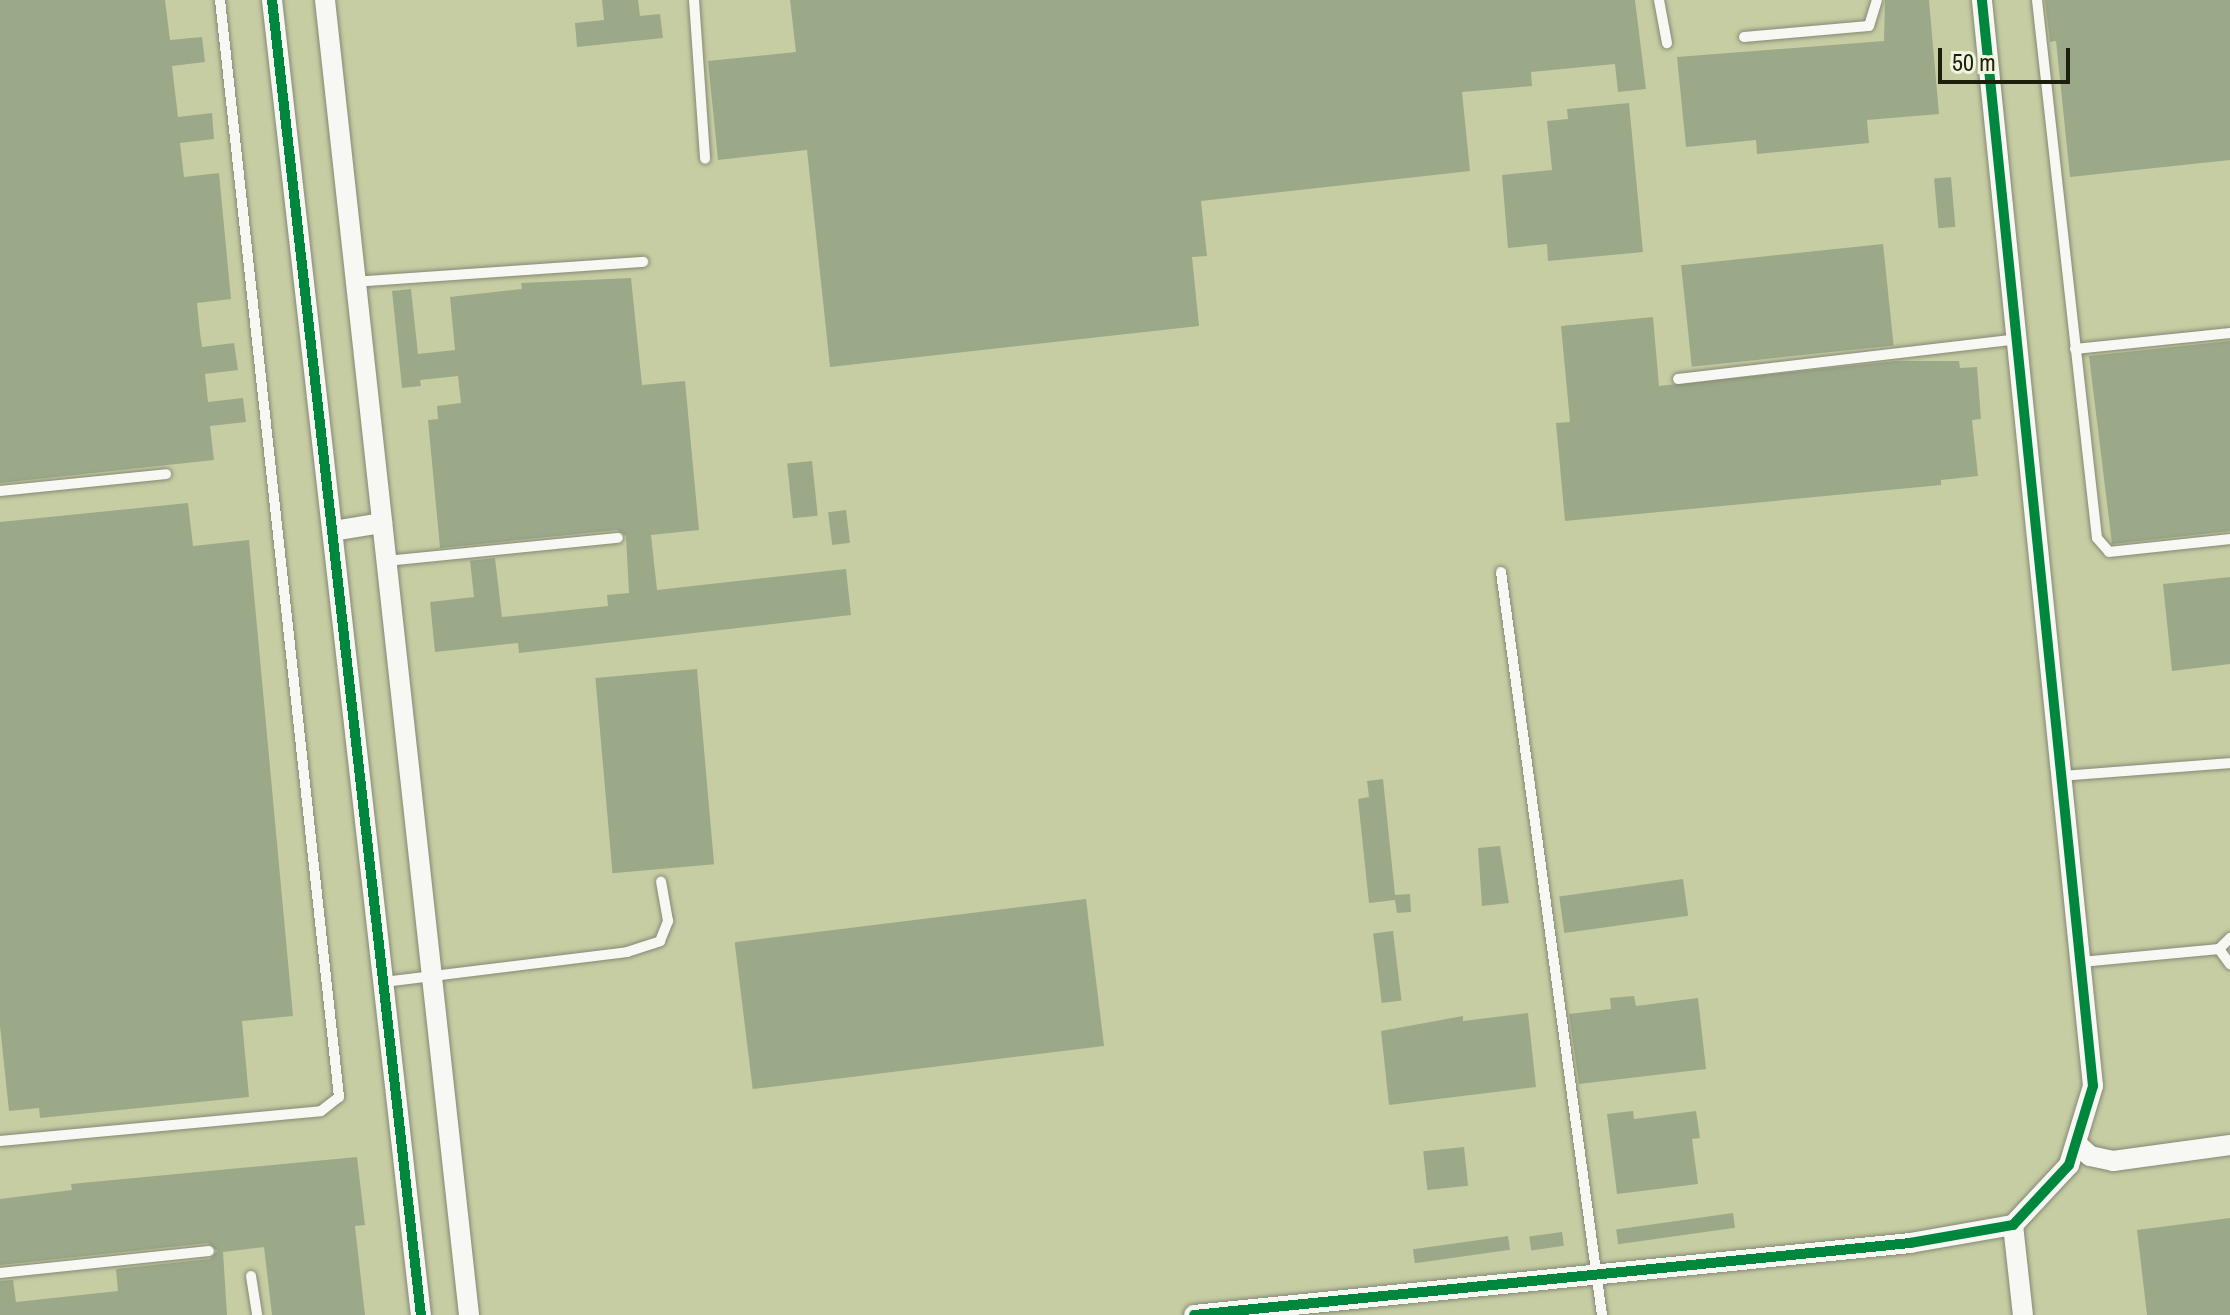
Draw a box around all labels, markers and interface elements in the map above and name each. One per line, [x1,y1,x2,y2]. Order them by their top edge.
scale bar [1942,32,2074,82]
text: 50 m [1952,46,1996,78]

